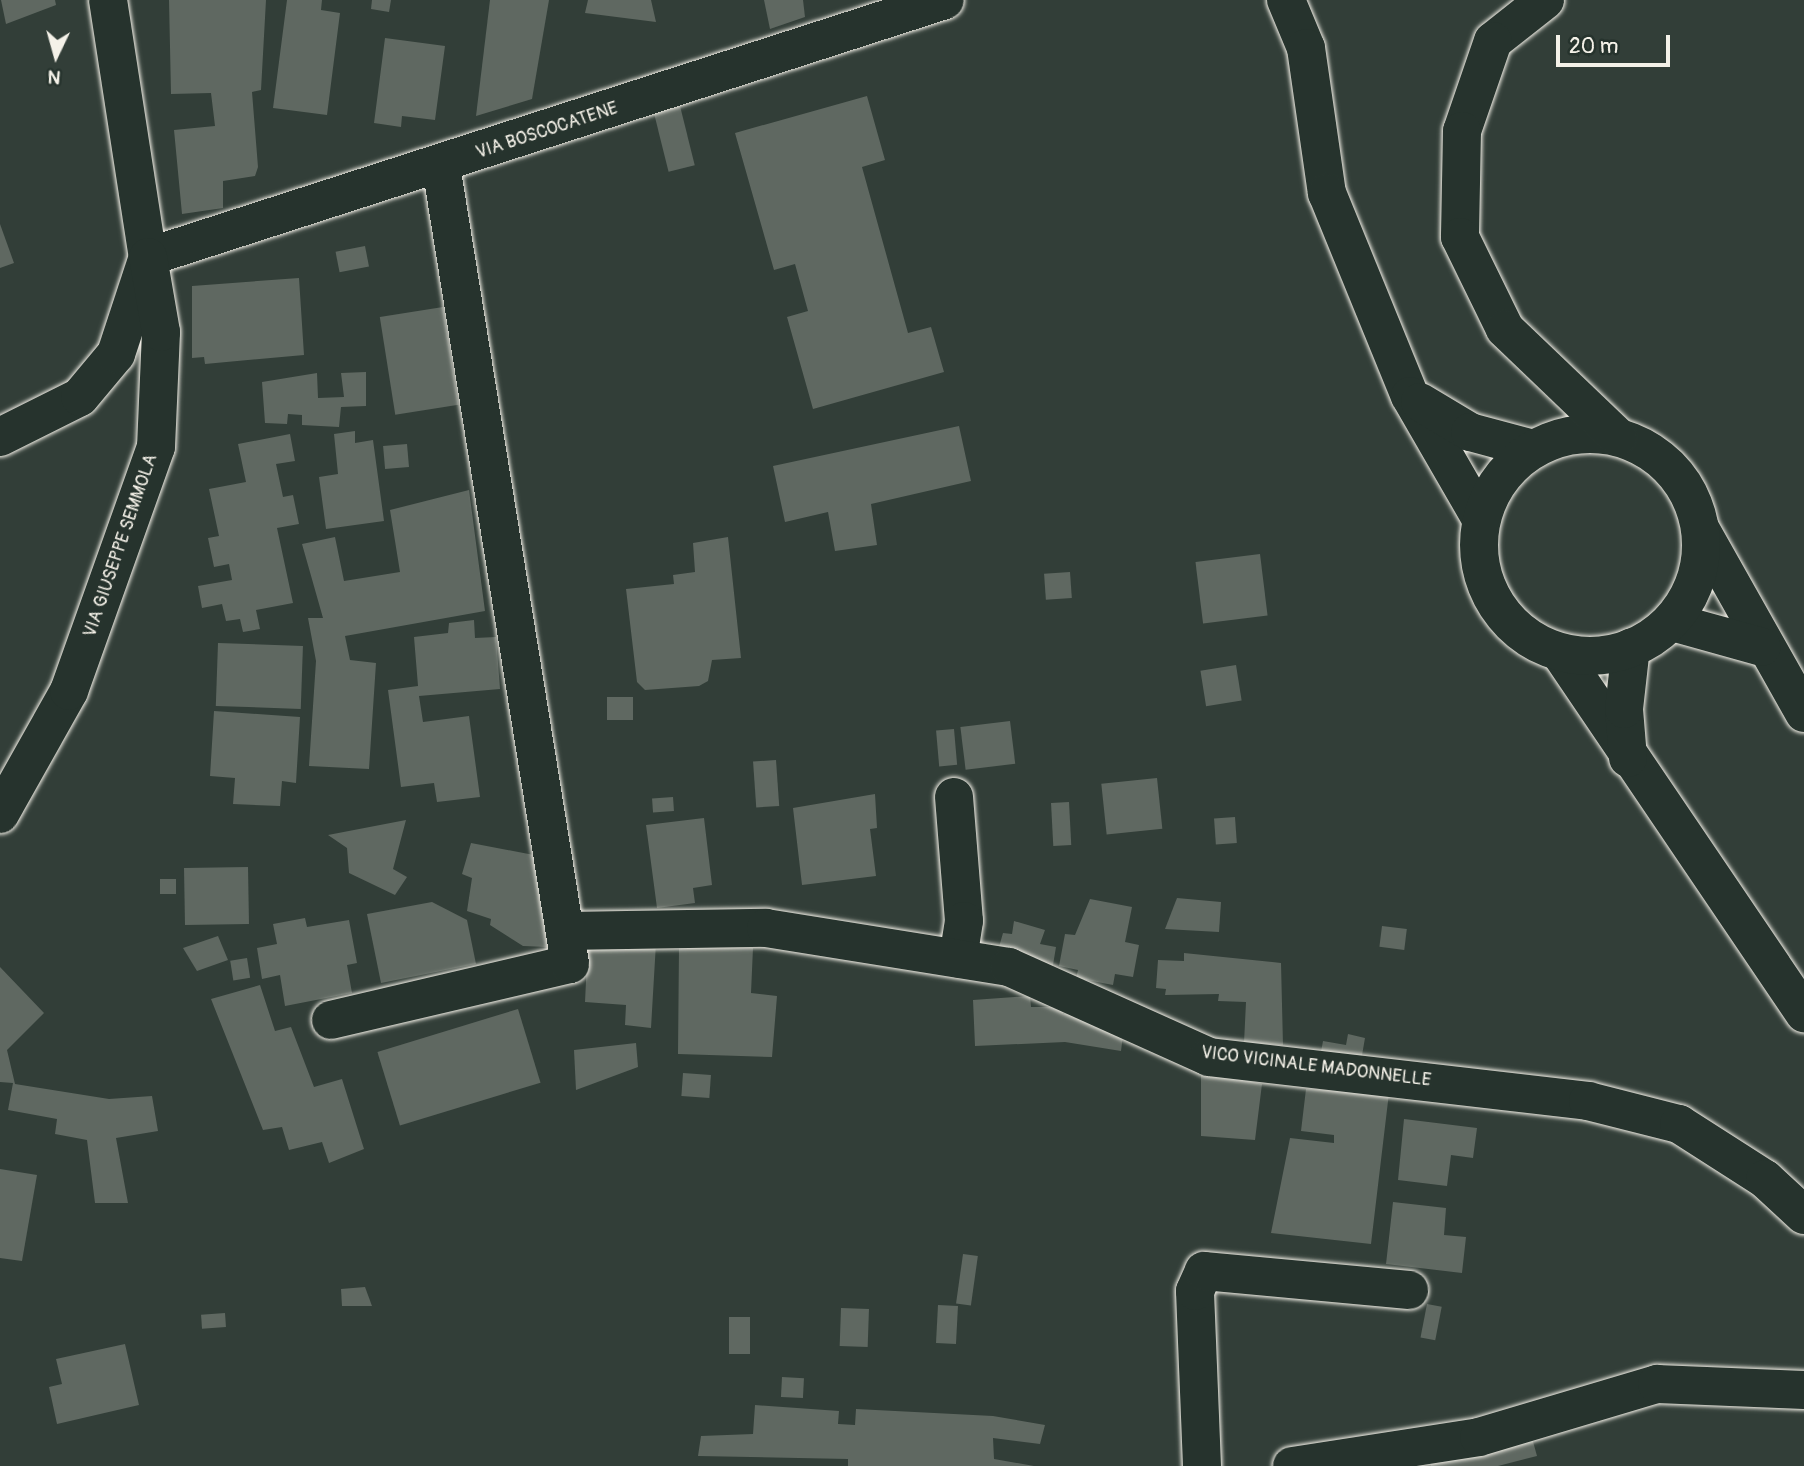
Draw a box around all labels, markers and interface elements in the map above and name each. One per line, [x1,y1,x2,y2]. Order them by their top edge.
north arrow [21,21,91,91]
scale bar [1559,21,1673,65]
text: 20 m [1569,33,1618,60]
text: N [47,64,62,89]
street label: VIA BOSCOCATENE [473,98,621,164]
street label: VIA GIUSEPPE SEMMOLA [79,452,163,640]
street label: VICO VICINALE MADONNELLE [1200,1042,1432,1092]

